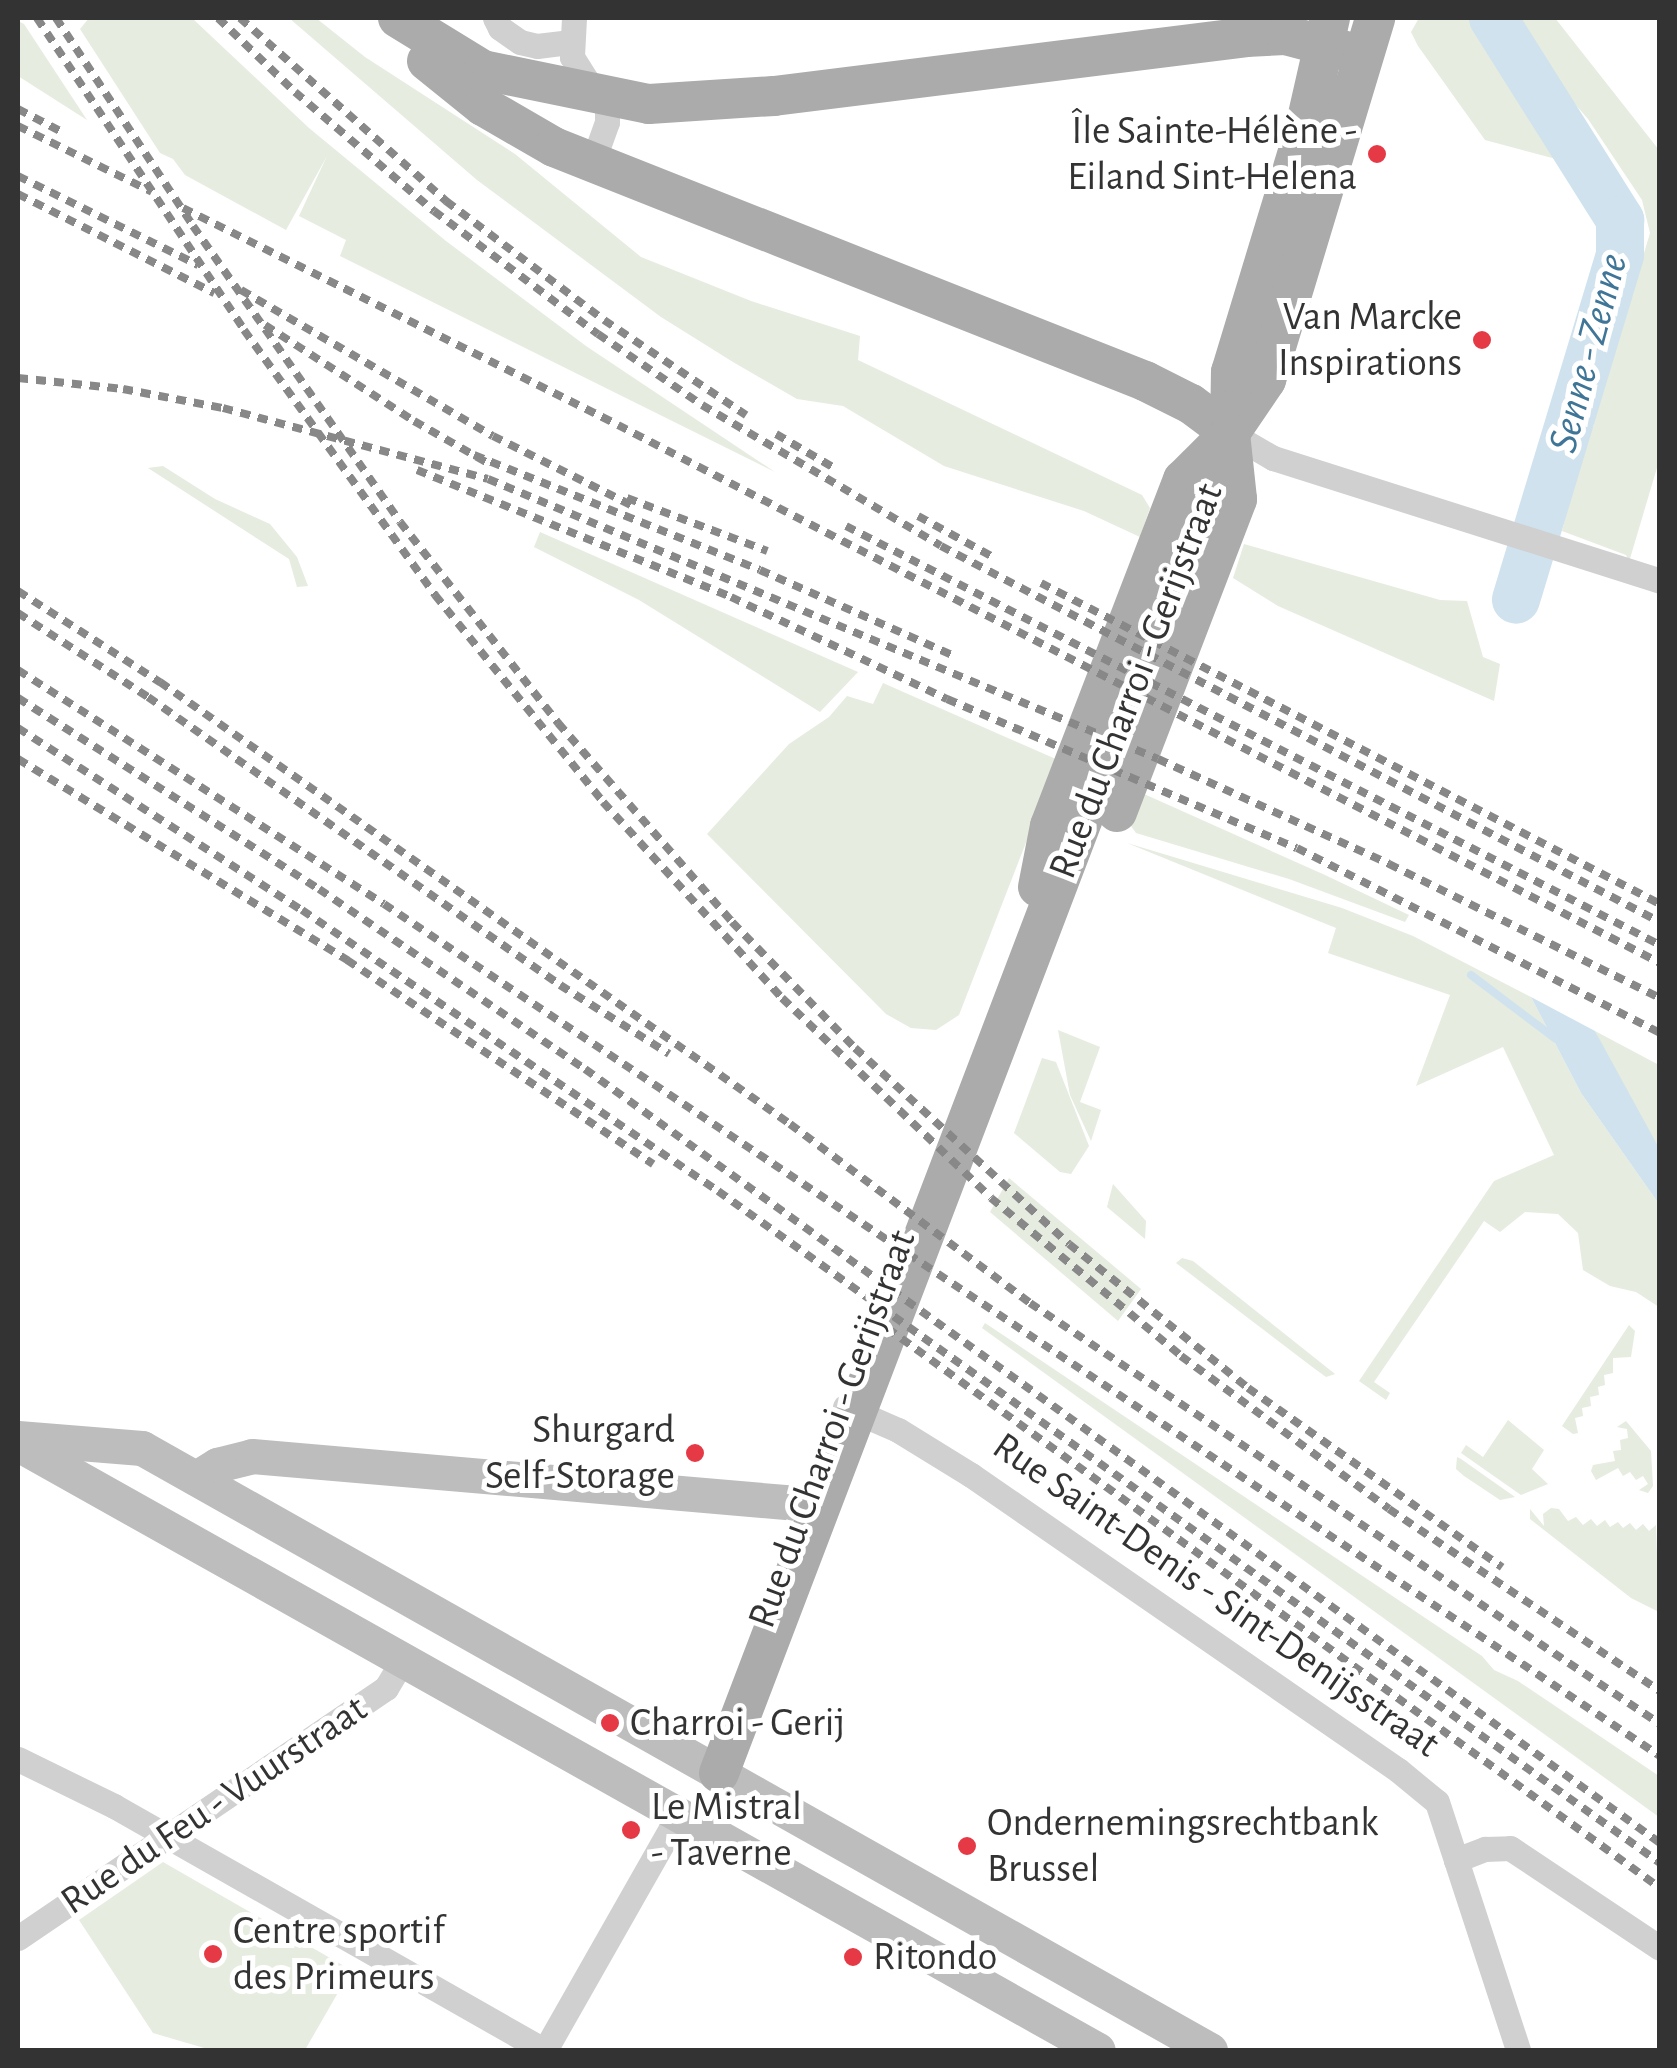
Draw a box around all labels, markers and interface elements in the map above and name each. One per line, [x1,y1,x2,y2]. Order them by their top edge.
place label: Île Sainte-Hélène - Eiland Sint-Helena [1067,107,1357,201]
marker: Île Sainte-Hélène - Eiland Sint-Helena [1366,143,1388,165]
water label: Senne - Zenne [1537,247,1639,459]
place label: Van Marcke Inspirations [1278,293,1462,387]
marker: Van Marcke Inspirations [1471,329,1493,351]
street label: Rue du Charroi - Gerijstraat [1038,477,1234,885]
street label: Rue du Charroi - Gerijstraat [738,1224,926,1634]
place label: Shurgard Self-Storage [485,1406,675,1500]
street label: Rue Saint-Denis - Sint-Denijsstraat [983,1422,1449,1768]
marker: Shurgard Self-Storage [684,1442,706,1464]
street label: Rue du Feu - Vuurstraat [52,1685,376,1925]
place label: Charroi - Gerij [630,1699,845,1747]
marker: Charroi - Gerij [599,1712,621,1734]
place label: Le Mistral - Taverne [651,1783,802,1877]
place label: Ondernemingsrechtbank Brussel [987,1799,1379,1893]
marker: Le Mistral - Taverne [620,1819,642,1841]
marker: Ondernemingsrechtbank Brussel [956,1835,978,1857]
place label: Centre sportif des Primeurs [233,1907,445,2001]
place label: Ritondo [873,1933,997,1981]
marker: Centre sportif des Primeurs [202,1943,224,1965]
marker: Ritondo [842,1946,864,1968]

